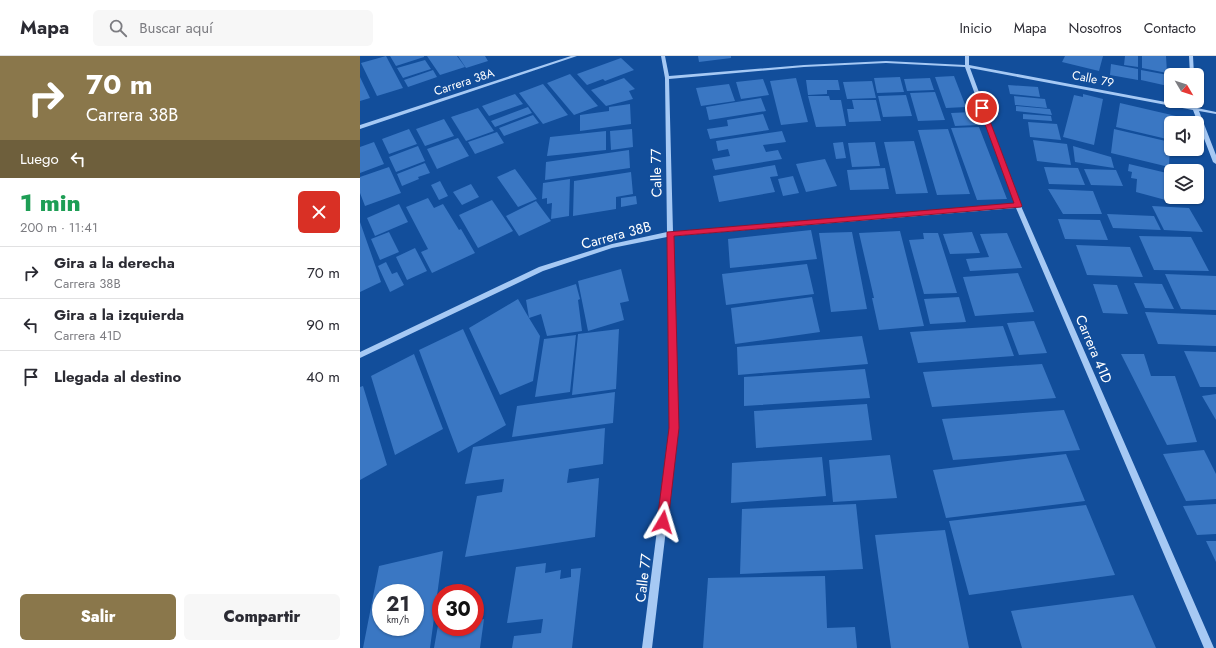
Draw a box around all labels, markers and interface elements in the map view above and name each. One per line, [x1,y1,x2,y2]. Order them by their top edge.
search box [93,10,373,46]
text: Mapa [20,14,69,41]
icon: search [107,17,129,39]
text: Buscar aquí [139,17,213,39]
text: Inicio [959,18,992,38]
text: Mapa [1014,18,1047,38]
text: Nosotros [1069,18,1122,38]
text: Contacto [1144,18,1196,38]
text: 70 m [86,64,153,105]
street label: Carrera 38A [431,64,497,100]
street label: Calle 79 [1070,66,1116,92]
north arrow [1164,68,1204,108]
map controls [1164,68,1204,204]
icon: right [20,72,72,124]
pin [965,91,999,125]
icon: arrive [971,97,993,119]
text: Carrera 38B [86,102,178,128]
button: sound [1164,116,1204,156]
text: Luego [20,148,59,170]
icon: left [67,148,89,170]
street label: Calle 77 [646,148,666,198]
button: layers [1164,164,1204,204]
text: 1 min [20,185,81,220]
button: close [298,191,340,233]
street label: Carrera 38B [579,216,653,254]
text: 200 m · 11:41 [20,218,98,237]
text: Gira a la derecha [54,252,175,274]
icon: right [20,262,42,284]
text: 70 m [307,262,340,284]
text: Carrera 38B [54,274,121,293]
text: Gira a la izquierda [54,304,184,326]
street label: Carrera 41D [1071,312,1117,386]
icon: left [20,314,42,336]
text: 90 m [306,314,340,336]
text: Carrera 41D [54,326,121,345]
icon: arrive [20,366,42,388]
text: Llegada al destino [54,366,181,388]
text: 40 m [306,366,340,388]
position arrow [642,501,684,543]
street label: Calle 77 [630,552,656,603]
speed limit sign: 30 [432,584,484,636]
text: 21 [386,590,410,619]
button: Salir [20,594,176,640]
button: Compartir [184,594,340,640]
text: km/h [387,612,409,627]

